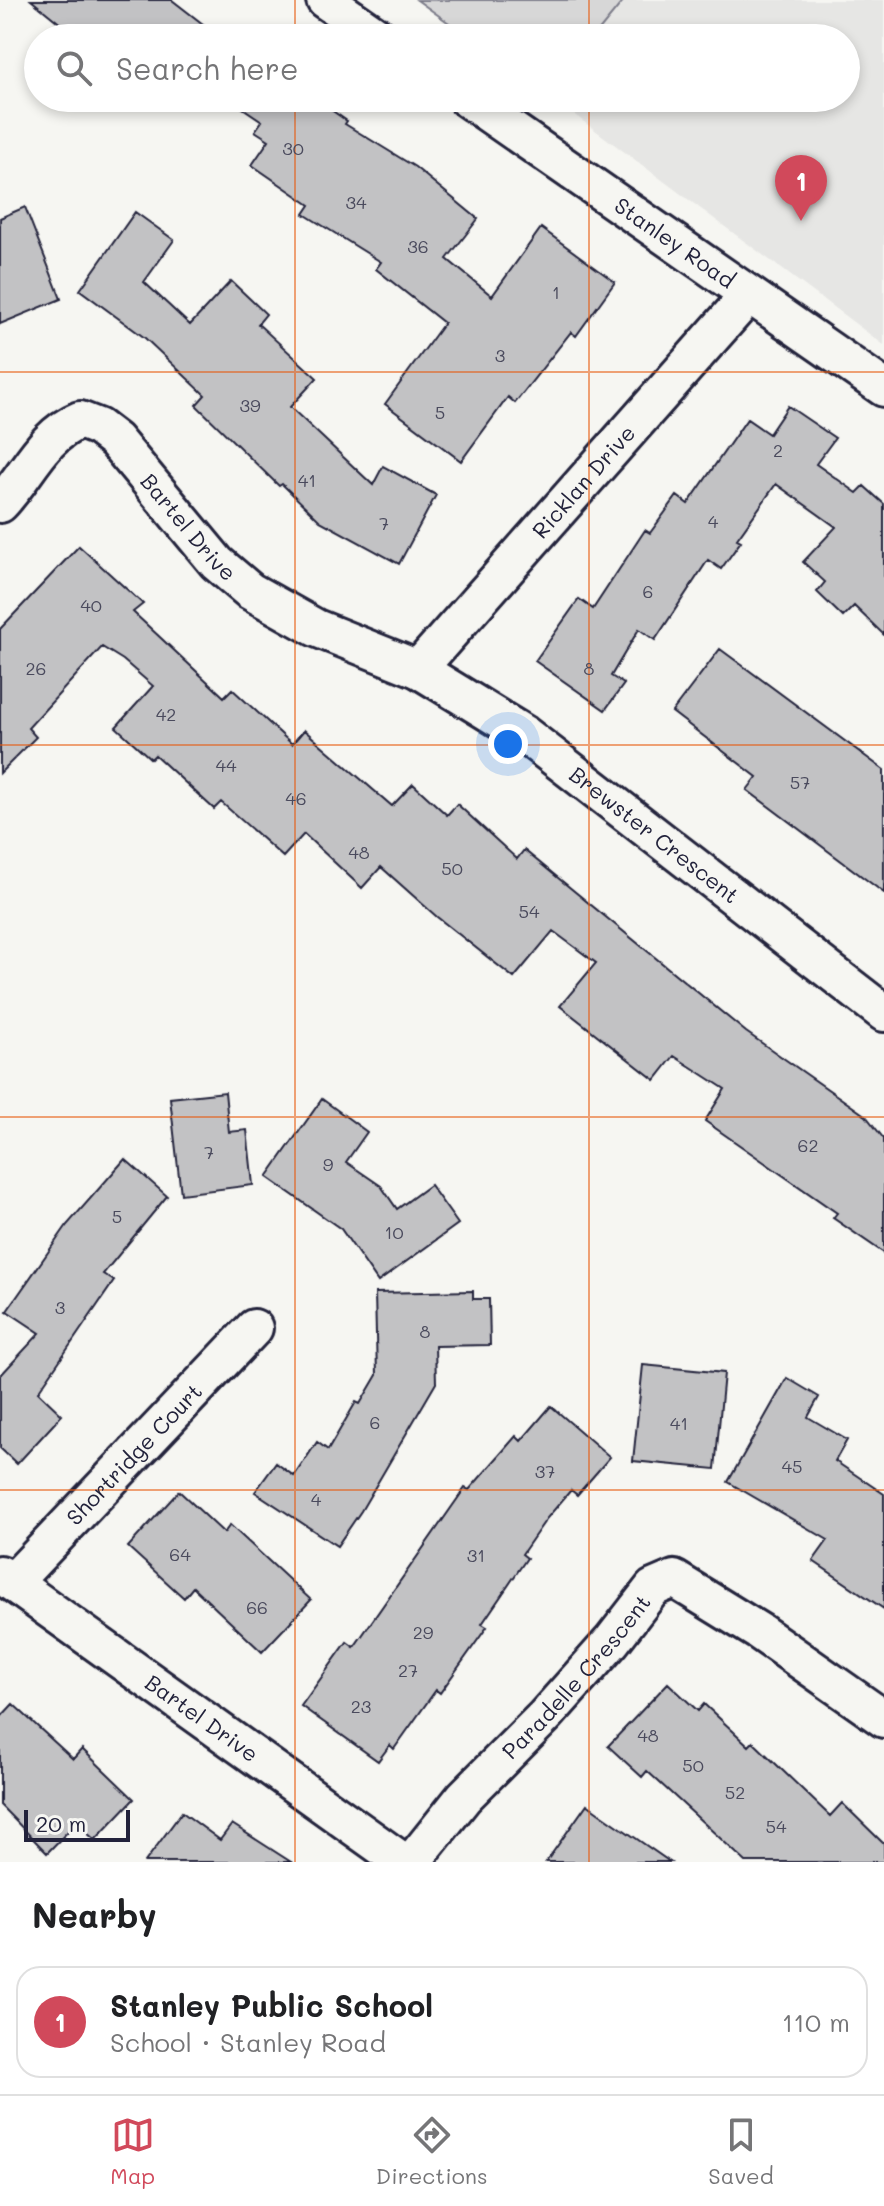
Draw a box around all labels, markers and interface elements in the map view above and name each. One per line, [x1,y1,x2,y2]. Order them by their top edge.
search box [24,24,860,112]
icon: search [52,46,96,90]
text: Search here [116,48,299,88]
house number: 30 [282,136,304,160]
pin: 1 [775,155,827,221]
house number: 34 [345,190,367,214]
street label: Stanley Road [609,190,741,294]
house number: 36 [407,234,429,258]
house number: 1 [552,280,560,304]
house number: 3 [495,343,505,367]
house number: 39 [239,393,261,417]
house number: 5 [435,400,445,424]
street label: Ricklan Drive [525,419,641,544]
house number: 2 [773,438,783,462]
street label: Bartel Drive [135,467,242,587]
house number: 41 [298,468,316,492]
house number: 4 [708,509,719,533]
house number: 7 [379,511,389,535]
house number: 6 [643,579,653,603]
house number: 40 [80,593,102,617]
house number: 26 [26,656,46,680]
house number: 8 [584,656,595,680]
house number: 42 [156,702,176,726]
your location [488,724,528,764]
house number: 44 [215,753,237,777]
street label: Brewster Crescent [564,760,745,909]
house number: 57 [790,770,810,794]
house number: 46 [285,786,307,810]
house number: 48 [348,840,370,864]
house number: 50 [441,856,463,880]
house number: 54 [518,899,540,923]
house number: 62 [798,1133,818,1157]
house number: 7 [204,1140,214,1164]
house number: 9 [323,1152,334,1176]
house number: 5 [112,1204,122,1228]
house number: 10 [384,1220,404,1244]
house number: 3 [55,1295,65,1319]
house number: 8 [420,1319,431,1343]
street label: Shortridge Court [59,1377,208,1531]
house number: 6 [370,1410,380,1434]
house number: 41 [670,1411,688,1435]
house number: 45 [781,1454,803,1478]
house number: 37 [535,1459,555,1483]
house number: 4 [311,1487,322,1511]
house number: 64 [169,1542,191,1566]
house number: 31 [467,1543,485,1567]
street label: Paradelle Crescent [495,1588,657,1765]
house number: 66 [246,1595,268,1619]
house number: 29 [413,1620,434,1644]
house number: 27 [398,1658,418,1682]
street label: Bartel Drive [140,1667,264,1768]
house number: 23 [351,1694,371,1718]
house number: 48 [637,1723,659,1747]
house number: 50 [682,1753,704,1777]
house number: 52 [725,1780,745,1804]
scale bar [24,1806,130,1842]
text: 20 m [36,1809,86,1838]
house number: 54 [765,1814,787,1838]
text: Nearby [32,1892,157,1937]
text: Stanley Public School [110,1985,433,2025]
text: 1 [54,2005,66,2039]
text: 110 m [782,2005,850,2039]
text: School · Stanley Road [110,2025,386,2059]
tab: Map [110,2113,155,2190]
tab: Directions [376,2113,488,2190]
tab: Saved [708,2113,774,2190]

